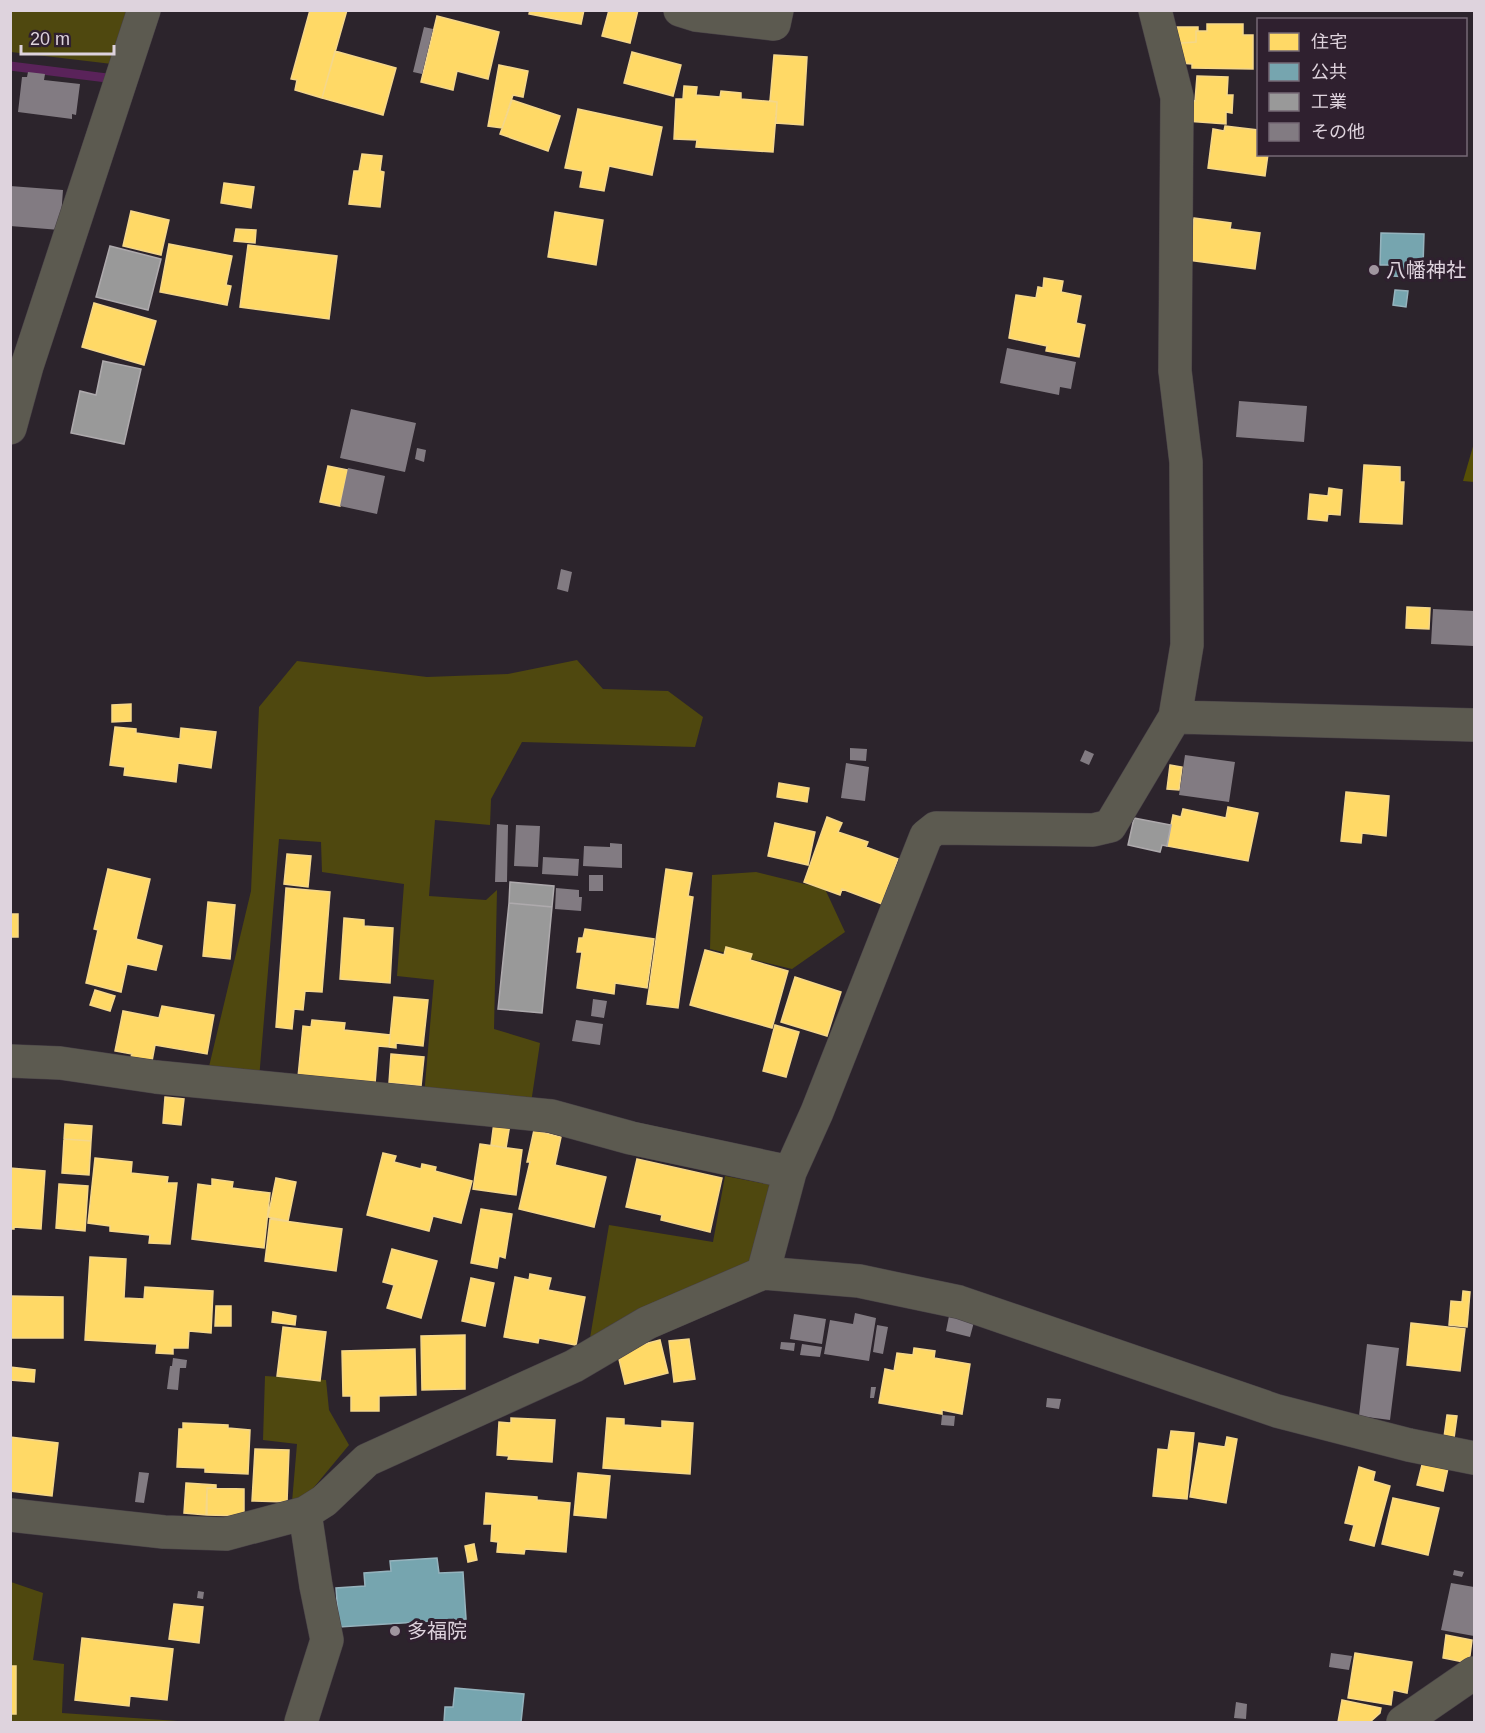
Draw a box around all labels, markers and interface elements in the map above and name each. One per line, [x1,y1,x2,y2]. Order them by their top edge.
scale bar [21,18,114,56]
legend [1257,18,1467,156]
text: 20 m [30,29,70,49]
text: 住宅 [1311,32,1347,52]
text: 公共 [1311,62,1347,82]
text: 工業 [1311,92,1347,112]
text: その他 [1311,122,1365,142]
place label: 八幡神社 [1386,259,1466,281]
marker: 八幡神社 [1367,263,1381,277]
place label: 多福院 [407,1620,467,1642]
marker: 多福院 [388,1624,402,1638]

